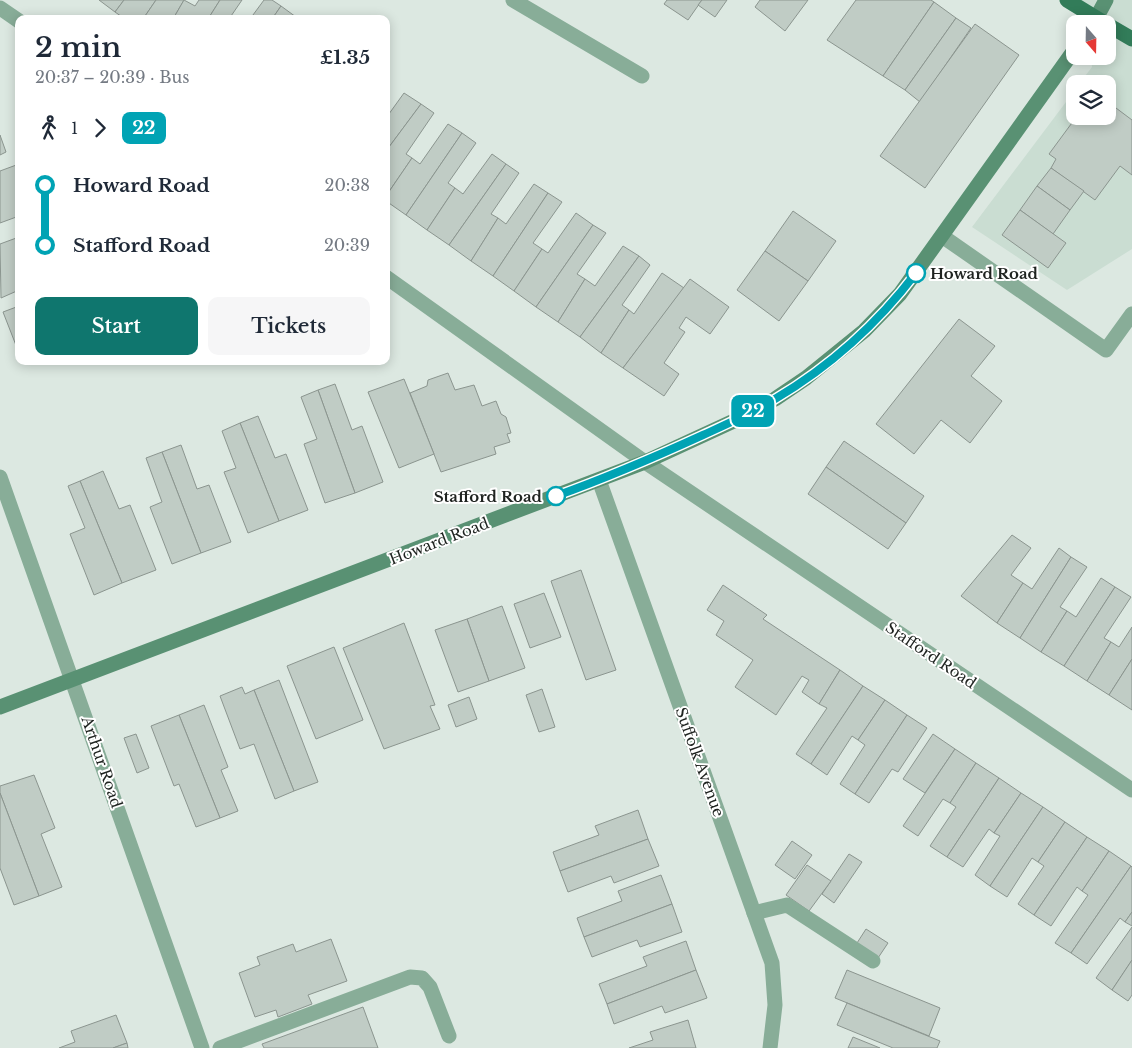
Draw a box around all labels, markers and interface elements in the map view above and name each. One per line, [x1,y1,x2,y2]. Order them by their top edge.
north arrow [1066,15,1116,65]
map controls [1066,15,1116,125]
text: 2 min [35,30,121,65]
text: £1.35 [320,46,370,69]
text: 20:37 – 20:39 · Bus [35,67,189,87]
button: layers [1066,75,1116,125]
icon: walk [35,114,63,142]
icon: forward [86,114,114,142]
text: 22 [132,117,156,139]
text: 1 [71,118,78,138]
text: Howard Road [73,174,210,197]
text: 20:38 [325,175,370,195]
text: Stafford Road [73,234,210,257]
text: 20:39 [324,235,370,255]
marker: Howard Road [906,263,926,283]
place label: Howard Road [930,264,1039,283]
button: Start [35,297,198,355]
button: Tickets [208,297,370,355]
line badge: 22 [730,395,776,427]
text: 22 [741,400,765,422]
marker: Stafford Road [546,486,566,506]
place label: Stafford Road [434,487,543,506]
street label: Howard Road [386,513,492,569]
street label: Stafford Road [882,618,980,692]
street label: Suffolk Avenue [671,705,729,819]
street label: Arthur Road [77,713,127,810]

